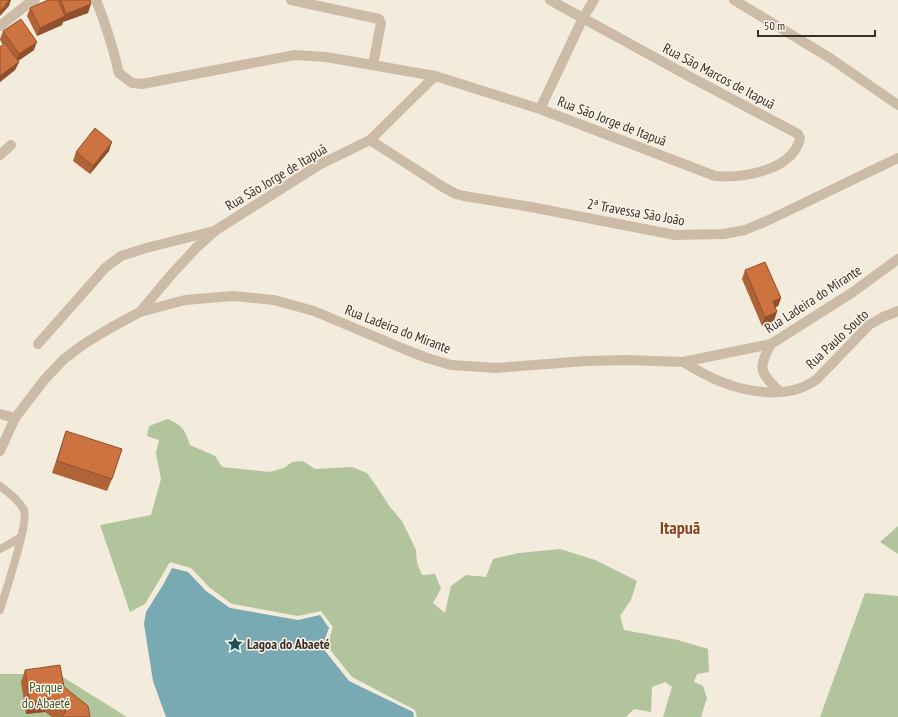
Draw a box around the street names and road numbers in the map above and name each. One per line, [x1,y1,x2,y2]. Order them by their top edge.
street label: Rua São Marcos de Itapuã [660,39,778,113]
street label: Rua São Jorge de Itapuã [555,92,669,150]
street label: Rua São Jorge de Itapuã [222,140,330,214]
street label: 2ª Travessa São João [586,195,686,229]
street label: Rua Ladeira do Mirante [761,261,865,337]
street label: Rua Ladeira do Mirante [342,301,454,358]
street label: Rua Paulo Souto [802,305,872,373]

